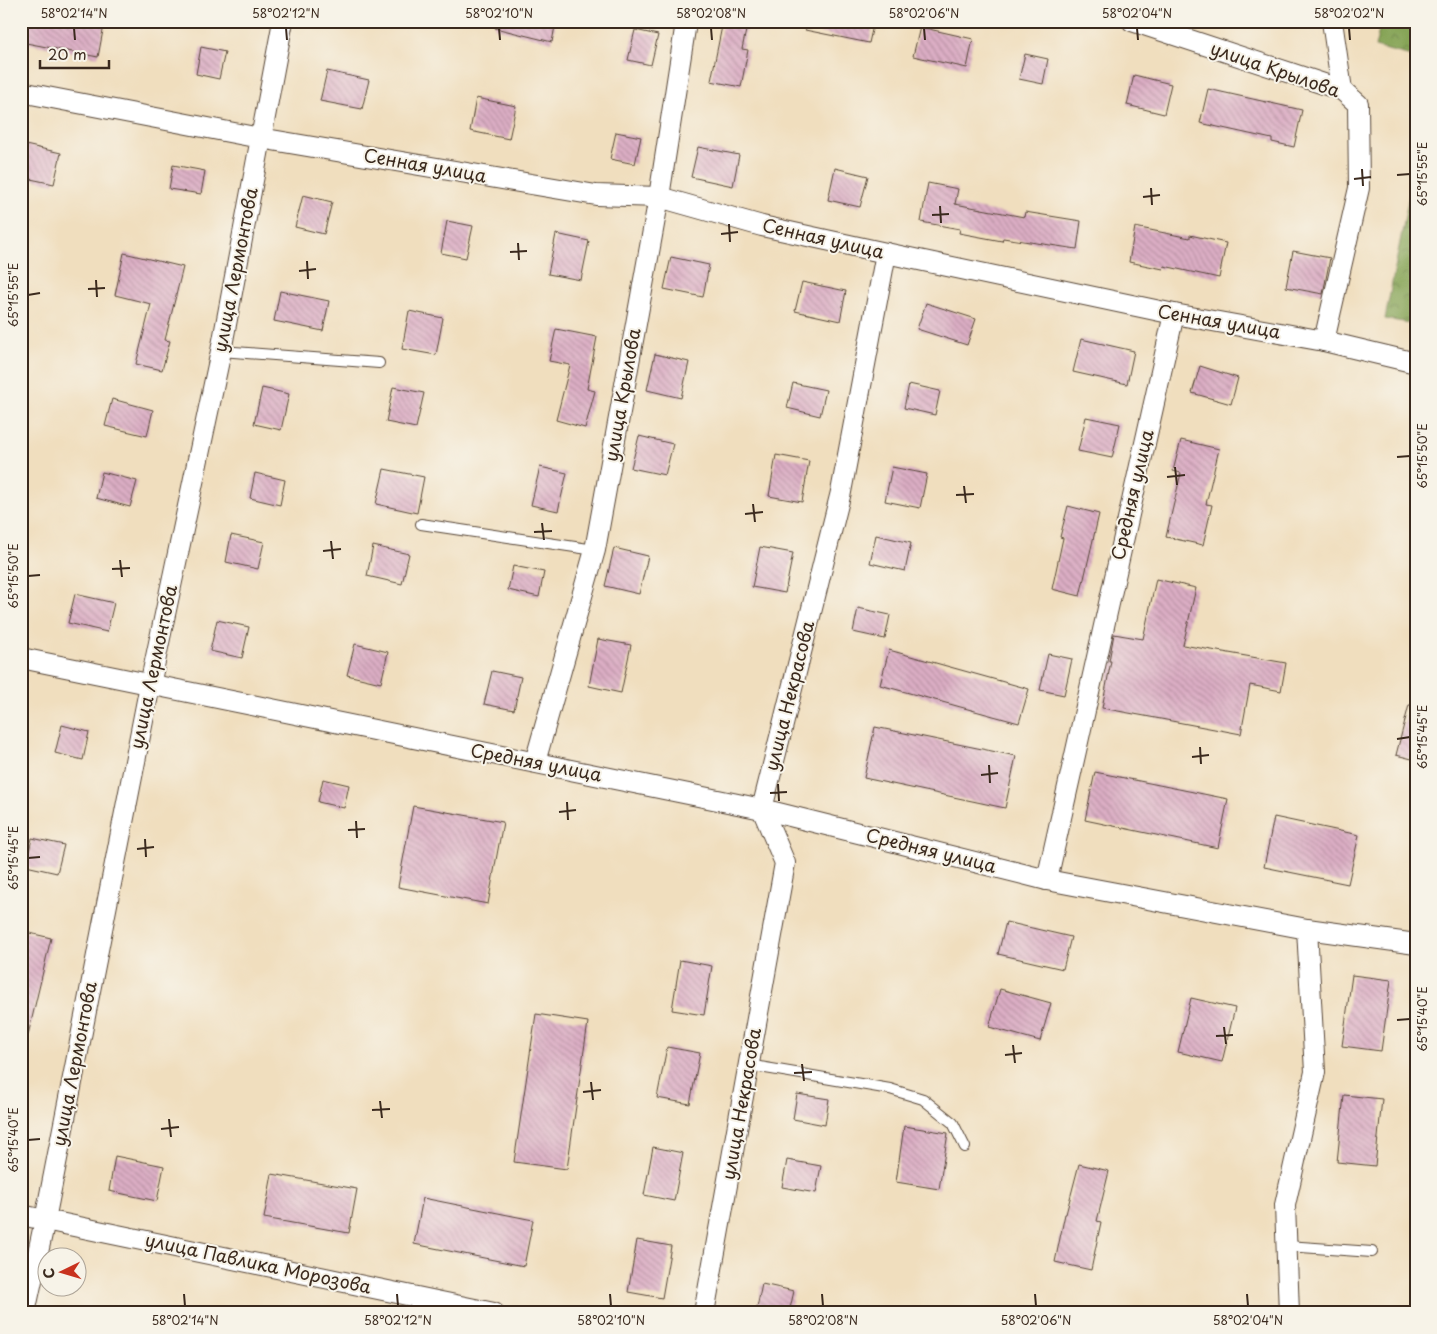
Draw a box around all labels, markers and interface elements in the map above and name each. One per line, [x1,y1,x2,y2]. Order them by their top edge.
text: 58°02'14"N [40,4,108,22]
text: 58°02'12"N [252,4,320,22]
text: 58°02'10"N [465,4,533,22]
text: 58°02'08"N [676,4,746,22]
text: 58°02'06"N [889,4,959,22]
text: 58°02'04"N [1102,4,1172,22]
text: 58°02'02"N [1314,4,1384,22]
street label: улица Крылова [1207,34,1345,104]
scale bar [40,38,109,70]
text: 20 m [48,42,87,65]
street label: Сенная улица [362,140,489,189]
text: 65°15'55"E [1413,142,1431,206]
street label: улица Лермонтова [205,184,264,354]
street label: Сенная улица [760,210,888,265]
text: 65°15'55"E [4,263,22,327]
street label: Сенная улица [1156,296,1283,345]
street label: улица Крылова [596,325,647,464]
text: 65°15'50"E [1413,423,1431,489]
street label: Средняя улица [1103,426,1160,563]
text: 65°15'50"E [4,543,22,609]
street label: улица Лермонтова [122,581,183,751]
street label: улица Некрасова [757,617,820,774]
text: 65°15'45"E [1413,705,1431,769]
street label: Средняя улица [468,736,605,788]
street label: Средняя улица [863,820,1000,879]
text: 65°15'45"E [4,826,22,890]
street label: улица Лермонтова [44,978,103,1148]
text: 65°15'40"E [1413,986,1431,1052]
street label: улица Некрасова [714,1025,767,1182]
text: 65°15'40"E [4,1107,22,1173]
street label: улица Павлика Морозова [143,1225,375,1300]
north arrow [38,1246,88,1296]
text: С [38,1267,59,1279]
text: 58°02'14"N [151,1311,219,1329]
text: 58°02'12"N [364,1311,432,1329]
text: 58°02'10"N [577,1311,645,1329]
text: 58°02'08"N [788,1311,858,1329]
text: 58°02'06"N [1001,1311,1071,1329]
text: 58°02'04"N [1213,1311,1283,1329]

